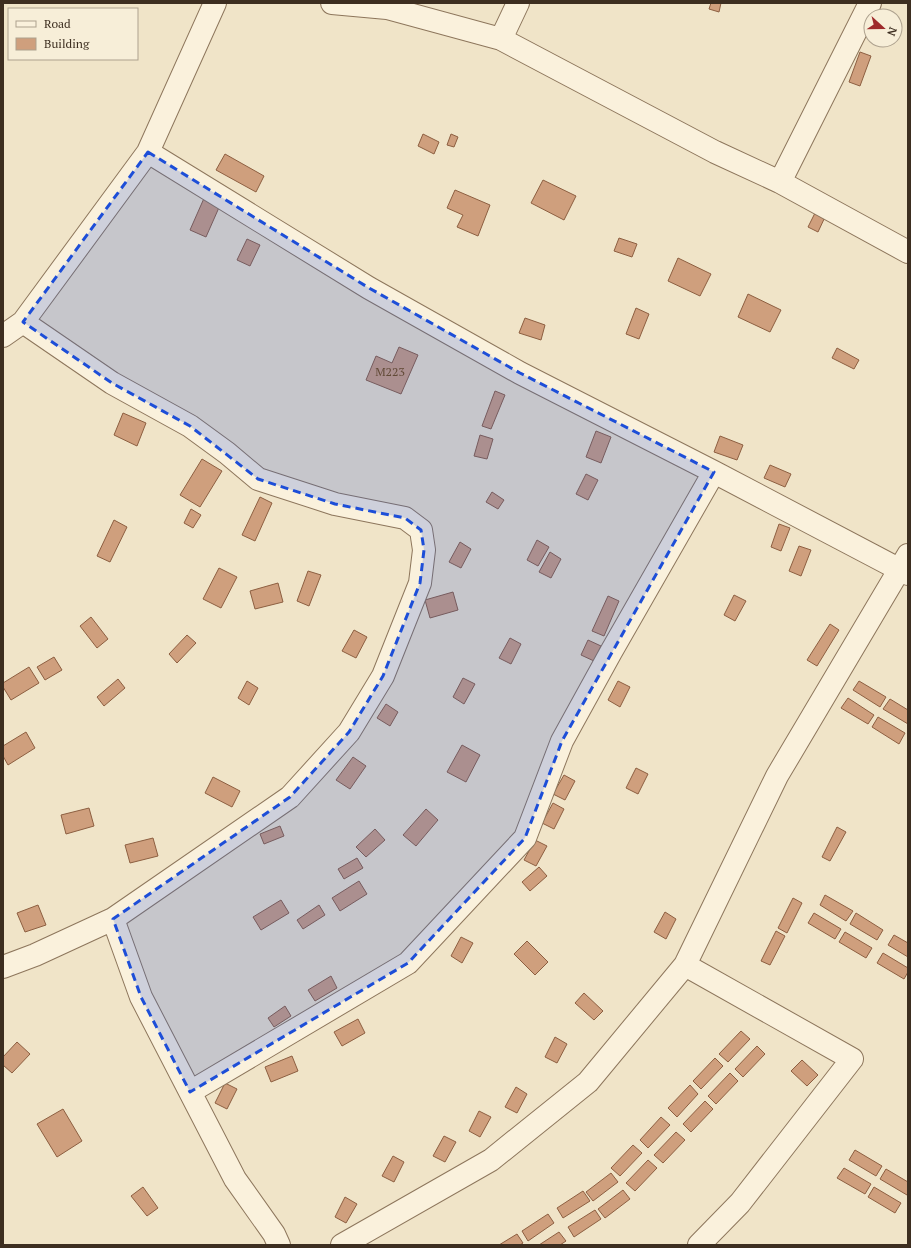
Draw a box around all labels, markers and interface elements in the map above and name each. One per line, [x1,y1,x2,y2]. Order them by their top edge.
legend [8,8,138,60]
north arrow [863,8,903,48]
text: Road [44,16,71,31]
text: N [884,25,900,39]
text: Building [44,36,90,51]
house number: M223 [375,364,405,379]

